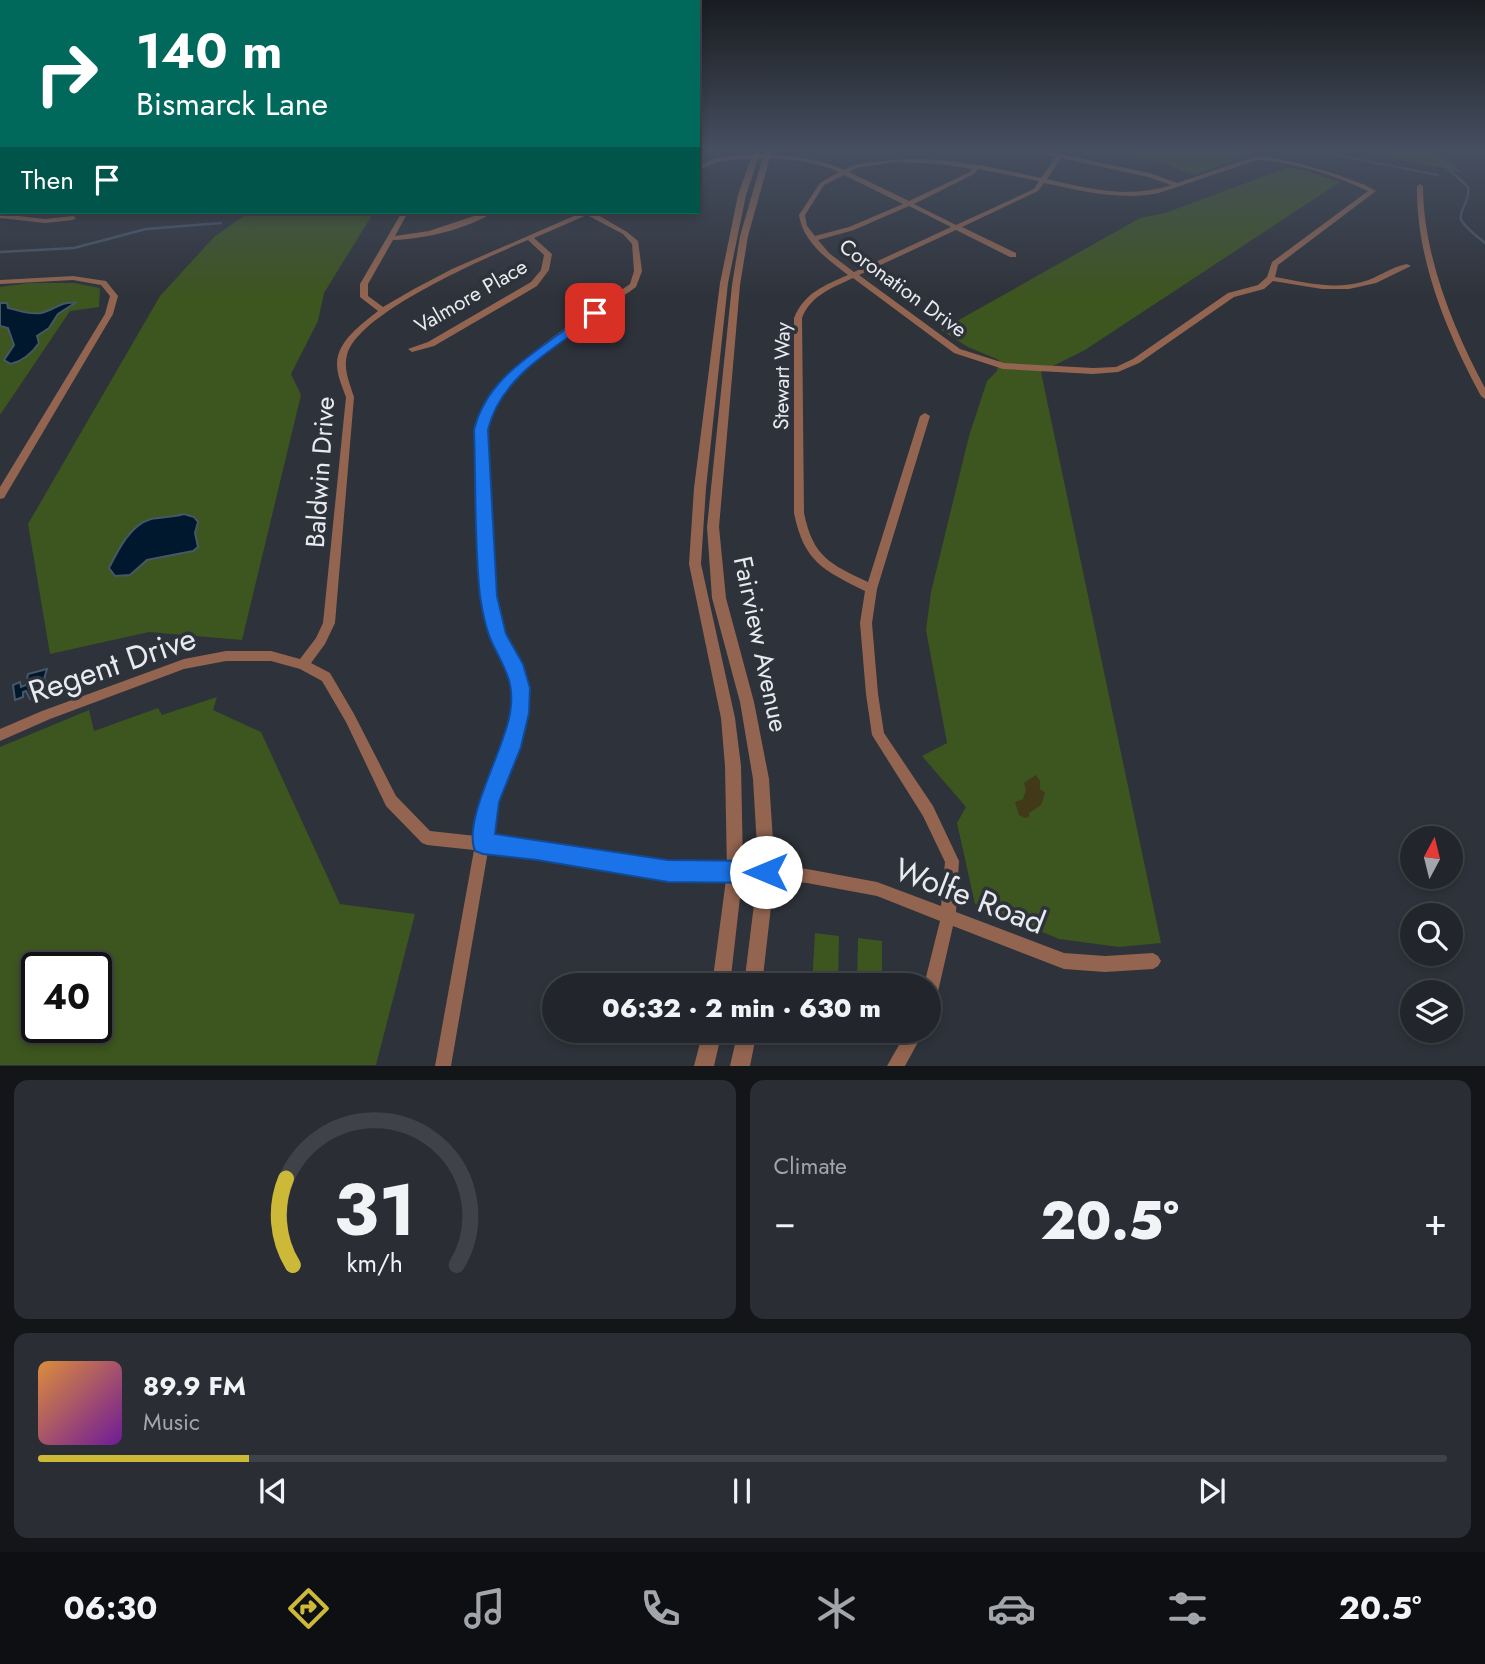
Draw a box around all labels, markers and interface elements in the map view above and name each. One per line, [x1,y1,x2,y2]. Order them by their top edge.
text: 140 m [136,16,282,86]
icon: right [21,28,112,119]
text: Bismarck Lane [136,81,328,127]
text: Then [21,161,74,199]
icon: arrive [88,161,126,199]
street label: Coronation Drive [833,231,973,345]
street label: Valmore Place [409,251,533,340]
pin [565,283,625,343]
icon: arrive [576,294,614,332]
street label: Stewart Way [766,321,798,430]
street label: Baldwin Drive [296,395,344,549]
street label: Fairview Avenue [724,553,798,735]
street label: Regent Drive [22,615,202,715]
north arrow [1400,826,1463,889]
map controls [1400,826,1463,1043]
position arrow [729,835,803,909]
street label: Wolfe Road [888,846,1052,946]
button: search [1400,903,1463,966]
speed limit sign: 40 [21,952,112,1043]
button: layers [1400,980,1463,1043]
text: 06:32 · 2 min · 630 m [602,989,881,1027]
text: Climate [774,1149,847,1183]
text: 31 [334,1158,416,1263]
text: 20.5° [1041,1183,1179,1259]
text: − [774,1194,796,1249]
text: + [1424,1194,1447,1249]
text: km/h [346,1245,403,1281]
text: 89.9 FM [143,1367,246,1405]
text: Music [143,1405,200,1439]
icon: previous [254,1472,292,1510]
icon: pause [723,1472,761,1510]
icon: next [1193,1472,1231,1510]
icon: directions [284,1584,333,1633]
icon: music [460,1584,509,1633]
icon: phone [636,1584,685,1633]
icon: climate [812,1584,861,1633]
icon: car [987,1584,1036,1633]
icon: filters [1163,1584,1212,1633]
text: 06:30 [63,1585,157,1631]
text: 20.5° [1339,1585,1422,1631]

